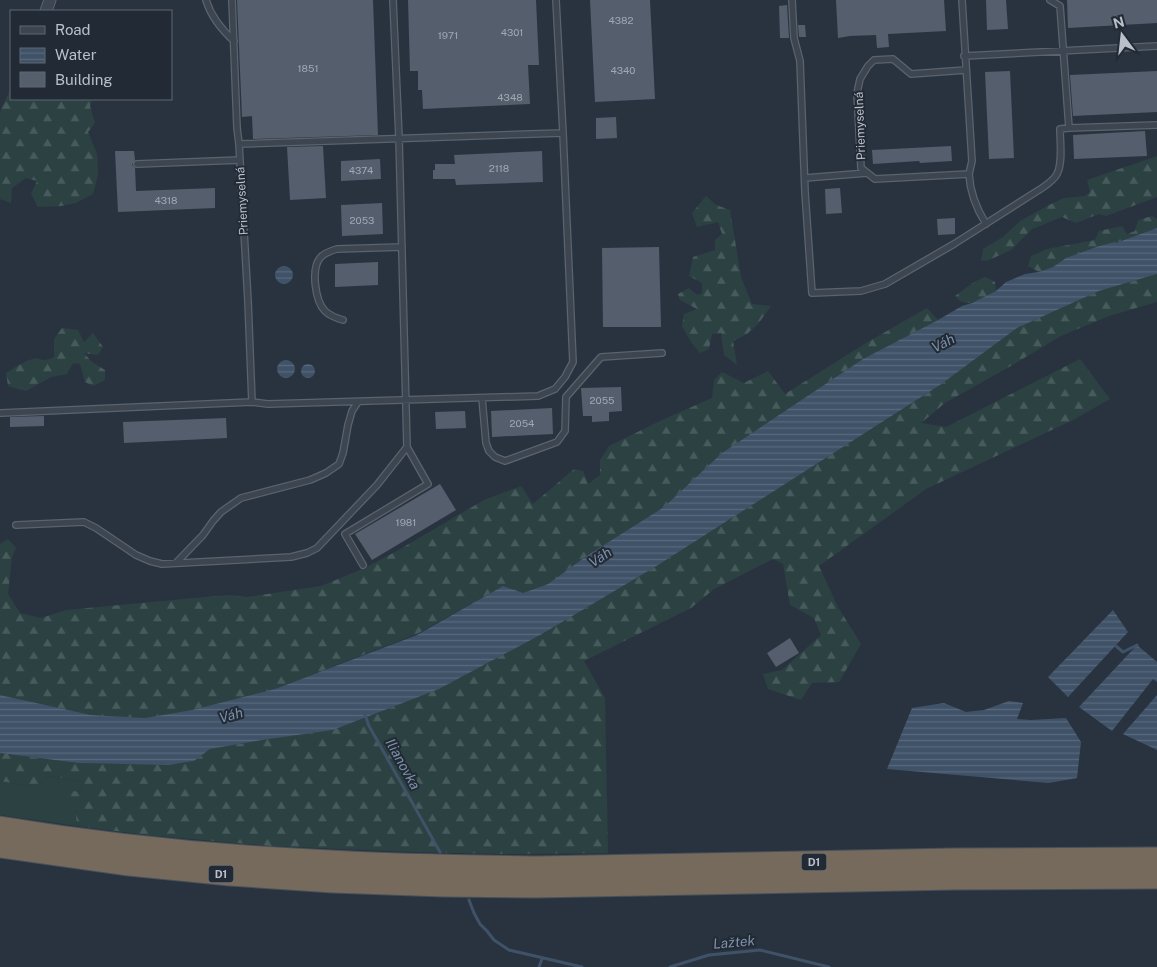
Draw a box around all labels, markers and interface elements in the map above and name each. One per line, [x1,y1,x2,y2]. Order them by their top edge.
legend [10,10,172,100]
north arrow [1097,10,1147,60]
text: N [1111,13,1126,32]
house number: 4382 [609,14,634,26]
text: Road [55,21,91,38]
house number: 4301 [501,26,523,38]
house number: 1971 [438,29,458,41]
text: Water [55,46,97,63]
house number: 1851 [297,62,319,74]
house number: 4340 [611,64,635,76]
text: Building [55,71,113,88]
house number: 4348 [497,91,523,103]
street label: Priemyselná [852,91,868,161]
house number: 2118 [489,162,509,174]
house number: 4374 [349,164,373,176]
street label: Priemyselná [233,166,251,236]
house number: 4318 [154,194,178,206]
house number: 2053 [350,214,374,226]
water label: Váh [929,330,957,356]
house number: 2055 [590,394,614,406]
house number: 2054 [510,417,534,429]
house number: 1981 [396,516,416,528]
water label: Váh [586,544,614,570]
water label: Váh [217,704,245,726]
water label: Ilianovka [382,736,424,792]
road number: D1 [802,854,826,870]
road number: D1 [208,866,234,882]
water label: Lažtek [712,932,756,952]

